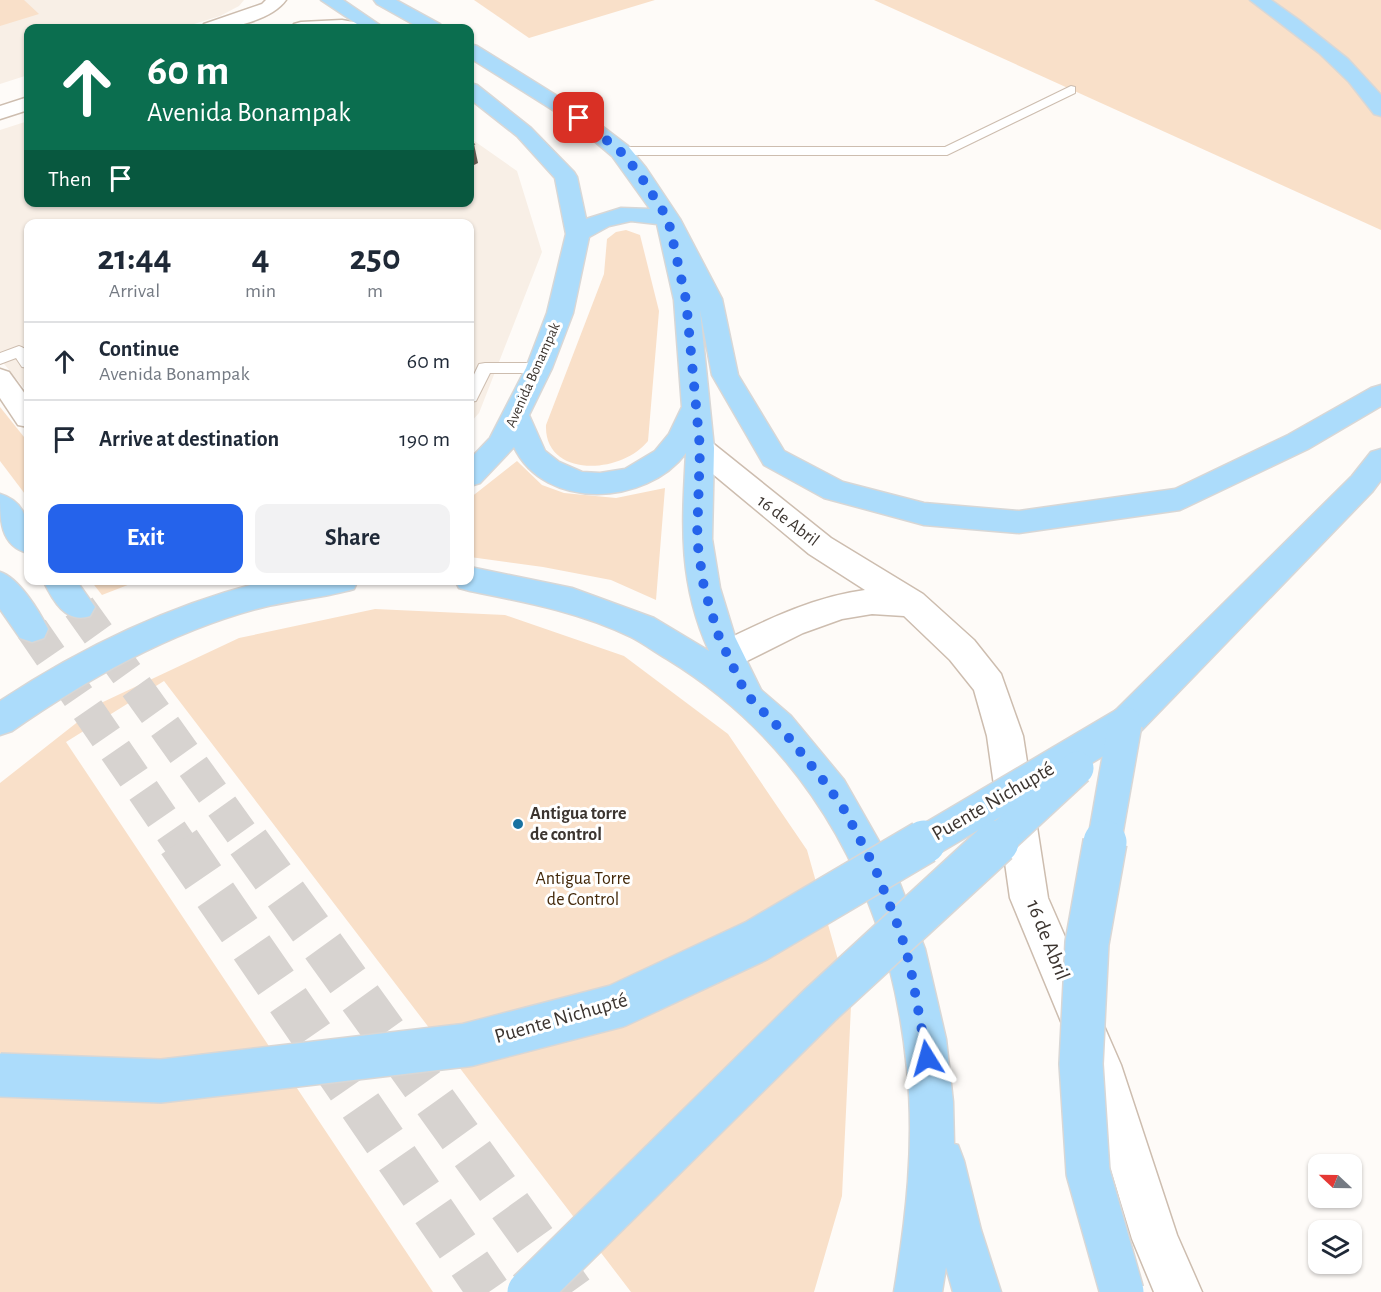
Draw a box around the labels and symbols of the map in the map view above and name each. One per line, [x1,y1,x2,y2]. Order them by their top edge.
pin [553,92,604,143]
street label: Avenida Bonampak [503,320,563,430]
street label: 16 de Abril [754,492,822,550]
street label: Puente Nichupté [928,758,1058,844]
place label: Antigua torre de control [530,805,627,844]
marker: Antigua torre de control [511,817,525,831]
park label: Antigua Torre de Control [535,870,631,909]
street label: 16 de Abril [1022,897,1074,983]
street label: Puente Nichupté [492,989,630,1047]
position arrow [895,1026,959,1090]
north arrow [1308,1154,1362,1208]

